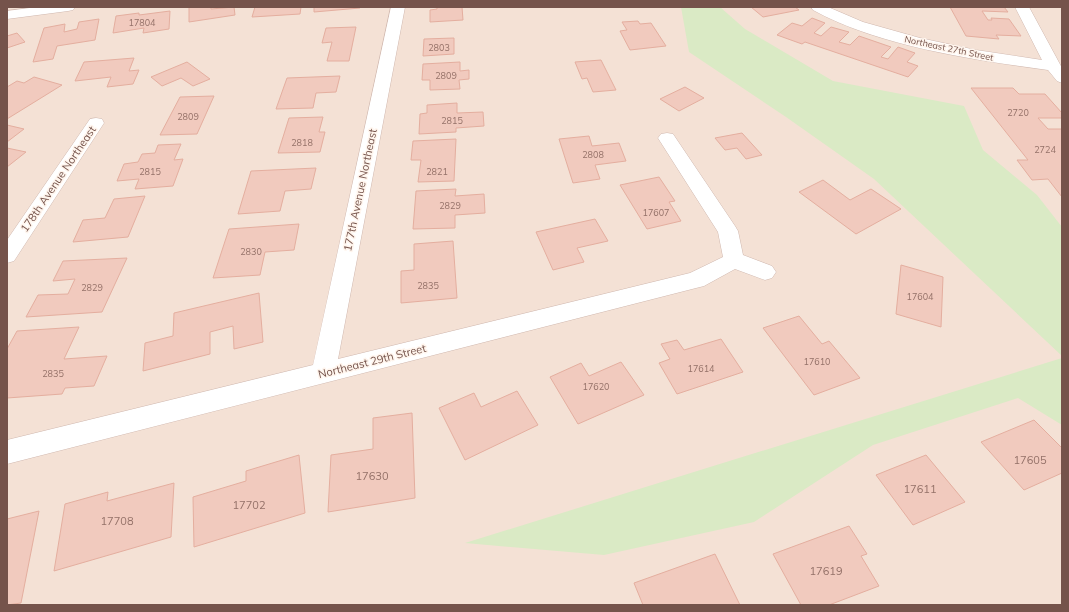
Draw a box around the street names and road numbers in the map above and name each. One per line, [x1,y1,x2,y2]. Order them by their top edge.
street label: Northeast 27th Street [904,33,994,63]
street label: 178th Avenue Northeast [17,123,99,235]
street label: 177th Avenue Northeast [340,127,380,253]
street label: Northeast 29th Street [317,341,427,381]

